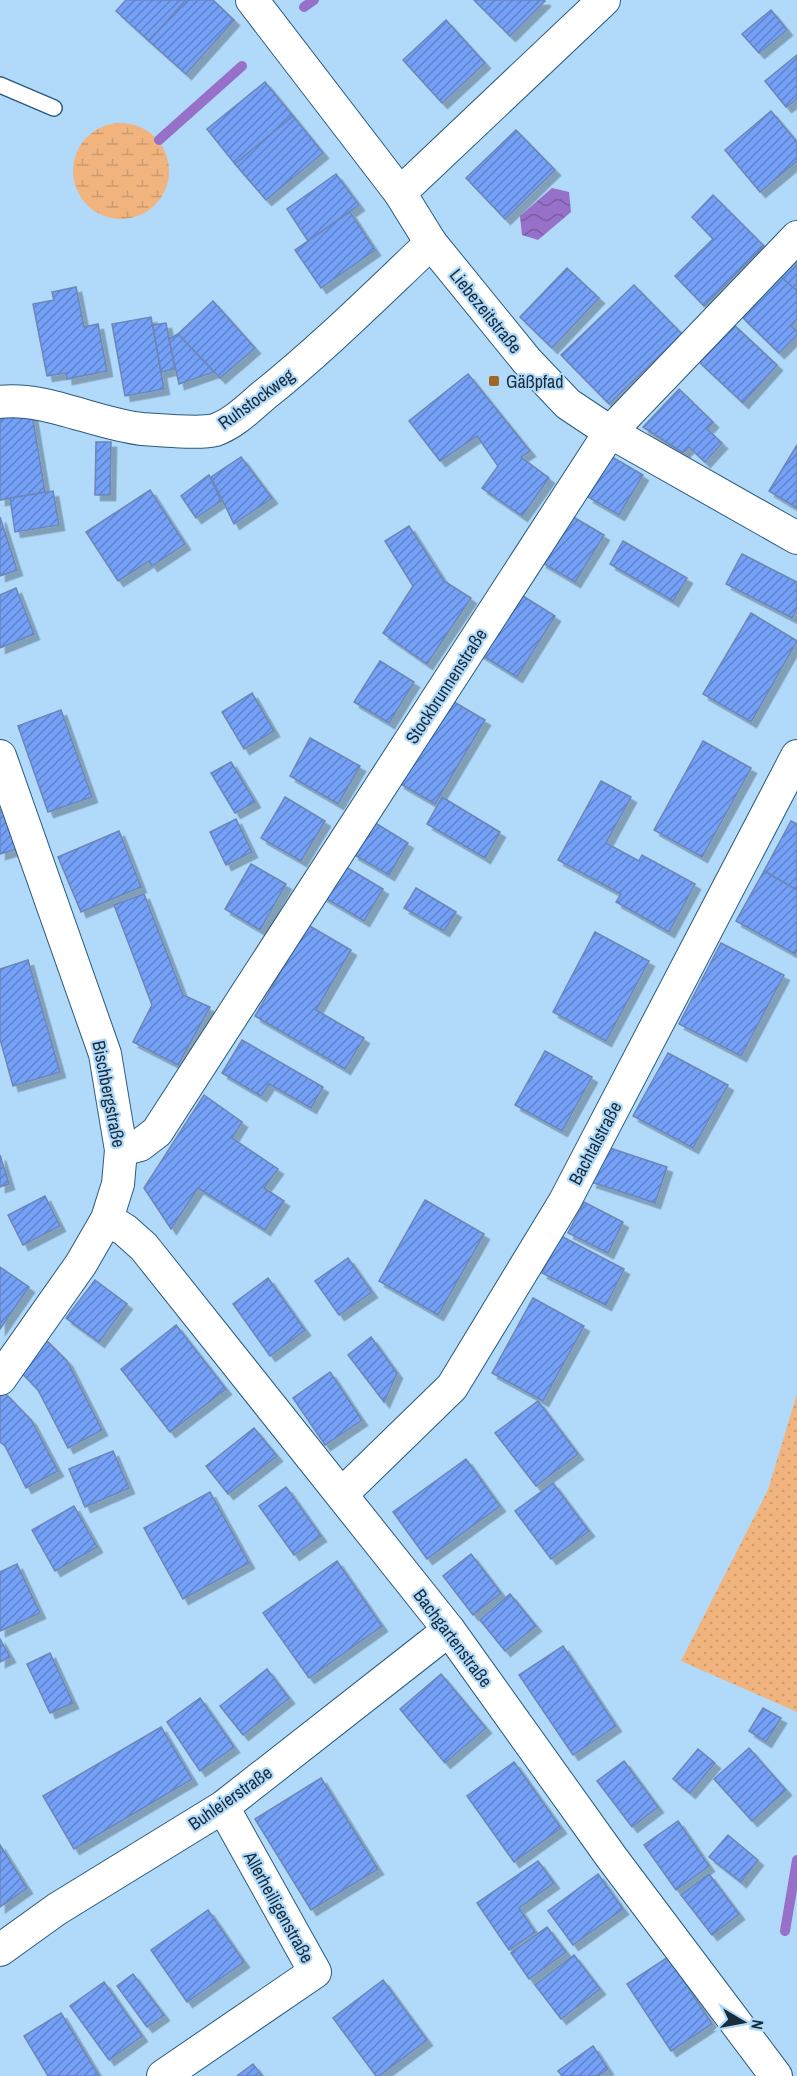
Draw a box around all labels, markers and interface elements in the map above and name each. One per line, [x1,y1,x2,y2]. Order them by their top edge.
street label: Liebezeitstraße [444,263,528,359]
street label: Ruhstockweg [213,362,300,435]
place label: Gäßpfad [506,369,563,394]
marker: Gäßpfad [487,374,501,388]
street label: Stockbrunnenstraße [399,623,493,749]
street label: Bischbergstraße [86,1038,132,1150]
street label: Bachtalstraße [563,1097,627,1189]
street label: Bachgartenstraße [408,1584,498,1692]
street label: Buhleierstraße [183,1760,277,1836]
street label: Allerheiligenstraße [238,1846,320,1967]
north arrow [713,1992,773,2052]
text: N [746,2018,769,2031]

